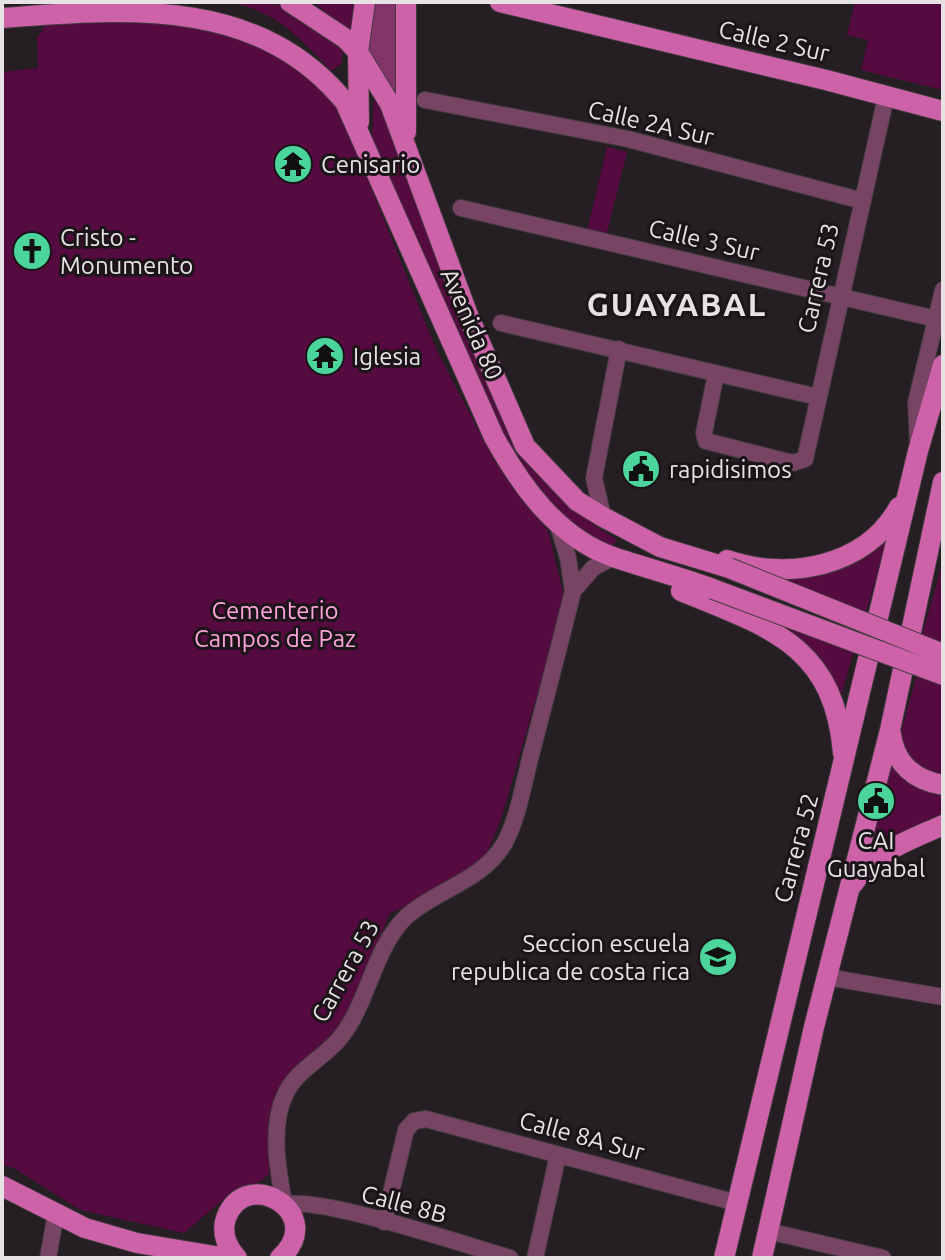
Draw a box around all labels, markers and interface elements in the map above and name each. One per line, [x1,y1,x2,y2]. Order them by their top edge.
street label: Calle 2 Sur [716,15,832,67]
street label: Calle 2A Sur [585,95,717,151]
temple icon: Cenisario [272,143,314,185]
place label: Cenisario [321,151,420,178]
street label: Calle 3 Sur [646,214,762,266]
street label: Carrera 53 [792,220,844,336]
place label: Cristo - Monumento [60,224,193,279]
church icon: Cristo - Monumento [11,230,53,272]
street label: Avenida 80 [436,264,508,384]
district label: GUAYABAL [587,286,767,322]
temple icon: Iglesia [304,335,346,377]
place label: Iglesia [353,343,421,370]
public building icon: rapidisimos [620,448,662,490]
place label: rapidisimos [669,456,792,483]
park label: Cementerio Campos de Paz [194,597,356,652]
public building icon: CAI Guayabal [855,780,897,822]
street label: Carrera 52 [768,790,824,906]
place label: CAI Guayabal [827,827,925,882]
street label: Carrera 53 [306,915,384,1027]
place label: Seccion escuela republica de costa rica [451,930,690,985]
school or university icon: Seccion escuela republica de costa rica [697,936,739,978]
street label: Calle 8A Sur [516,1106,648,1166]
street label: Calle 8B [358,1180,450,1228]

